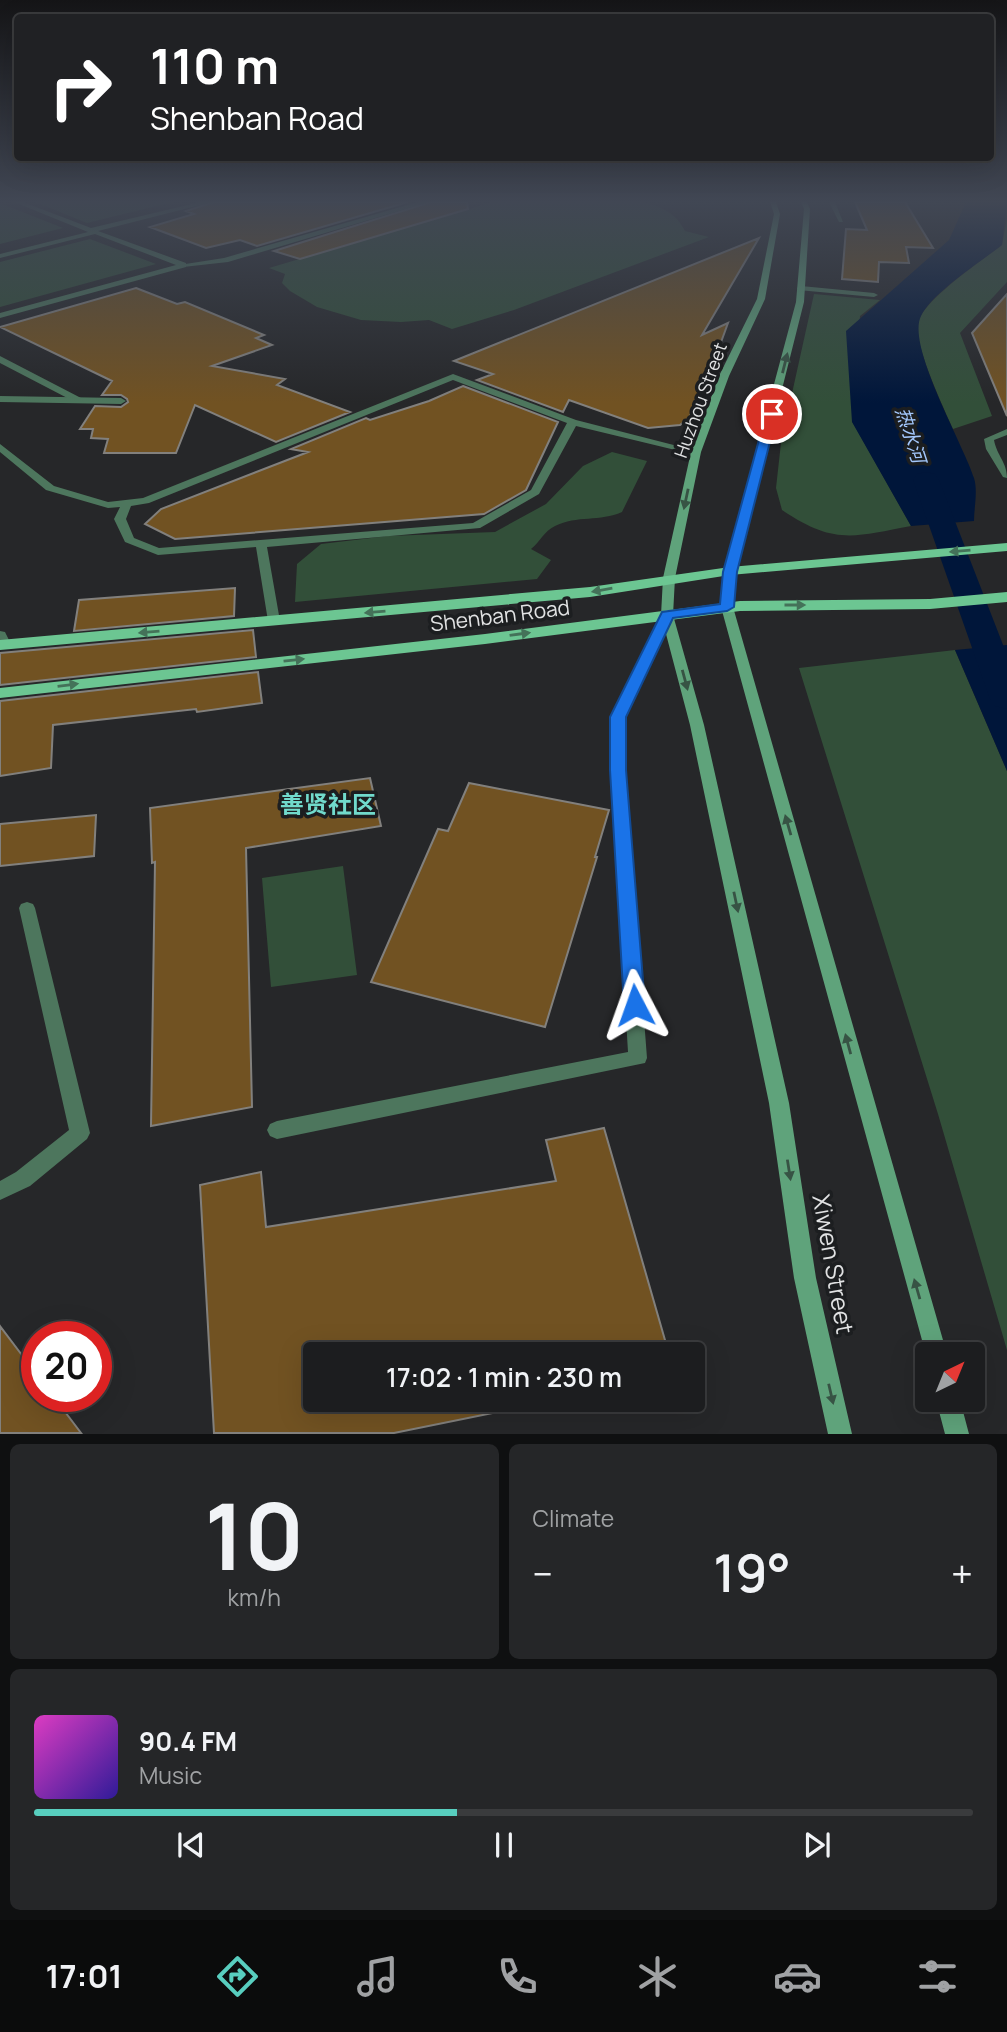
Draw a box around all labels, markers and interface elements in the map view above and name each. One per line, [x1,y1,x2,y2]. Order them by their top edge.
text: 110 m [150,32,279,99]
icon: right [35,42,126,133]
text: Shenban Road [150,96,364,140]
street label: Huzhou Street [668,339,732,461]
one-way arrow [780,352,791,374]
pin [742,384,802,444]
icon: arrive [753,395,791,433]
water label: 热水河 [890,404,933,470]
one-way arrow [681,488,692,510]
one-way arrow [949,546,971,557]
one-way arrow [591,585,613,596]
street label: Shenban Road [429,593,571,637]
one-way arrow [784,599,806,611]
one-way arrow [364,606,386,617]
one-way arrow [138,627,160,638]
one-way arrow [509,628,531,639]
one-way arrow [283,655,305,666]
one-way arrow [680,670,691,692]
one-way arrow [57,679,79,690]
district label: 善贤社区 [280,787,376,820]
one-way arrow [782,813,793,835]
one-way arrow [731,891,742,913]
position arrow [598,968,672,1042]
one-way arrow [843,1033,853,1054]
one-way arrow [784,1159,795,1181]
street label: Xiwen Street [805,1192,863,1336]
one-way arrow [911,1278,921,1299]
speed limit sign: 20 [21,1321,112,1412]
north arrow [915,1342,985,1412]
map controls [915,1342,985,1412]
text: 17:02 · 1 min · 230 m [386,1359,622,1395]
one-way arrow [826,1383,837,1405]
text: 10 [204,1473,304,1597]
text: Climate [533,1502,614,1534]
text: 19° [713,1537,791,1608]
text: − [533,1547,553,1599]
text: + [951,1547,973,1599]
text: km/h [228,1581,281,1613]
text: 90.4 FM [139,1723,237,1759]
text: Music [139,1759,202,1791]
icon: previous [172,1826,210,1864]
icon: pause [485,1826,523,1864]
icon: next [798,1826,836,1864]
icon: directions [213,1952,262,2001]
icon: music [353,1952,402,2001]
icon: phone [493,1952,542,2001]
icon: climate [633,1952,682,2001]
icon: car [773,1952,822,2001]
icon: filters [913,1952,962,2001]
text: 17:01 [45,1954,123,1998]

